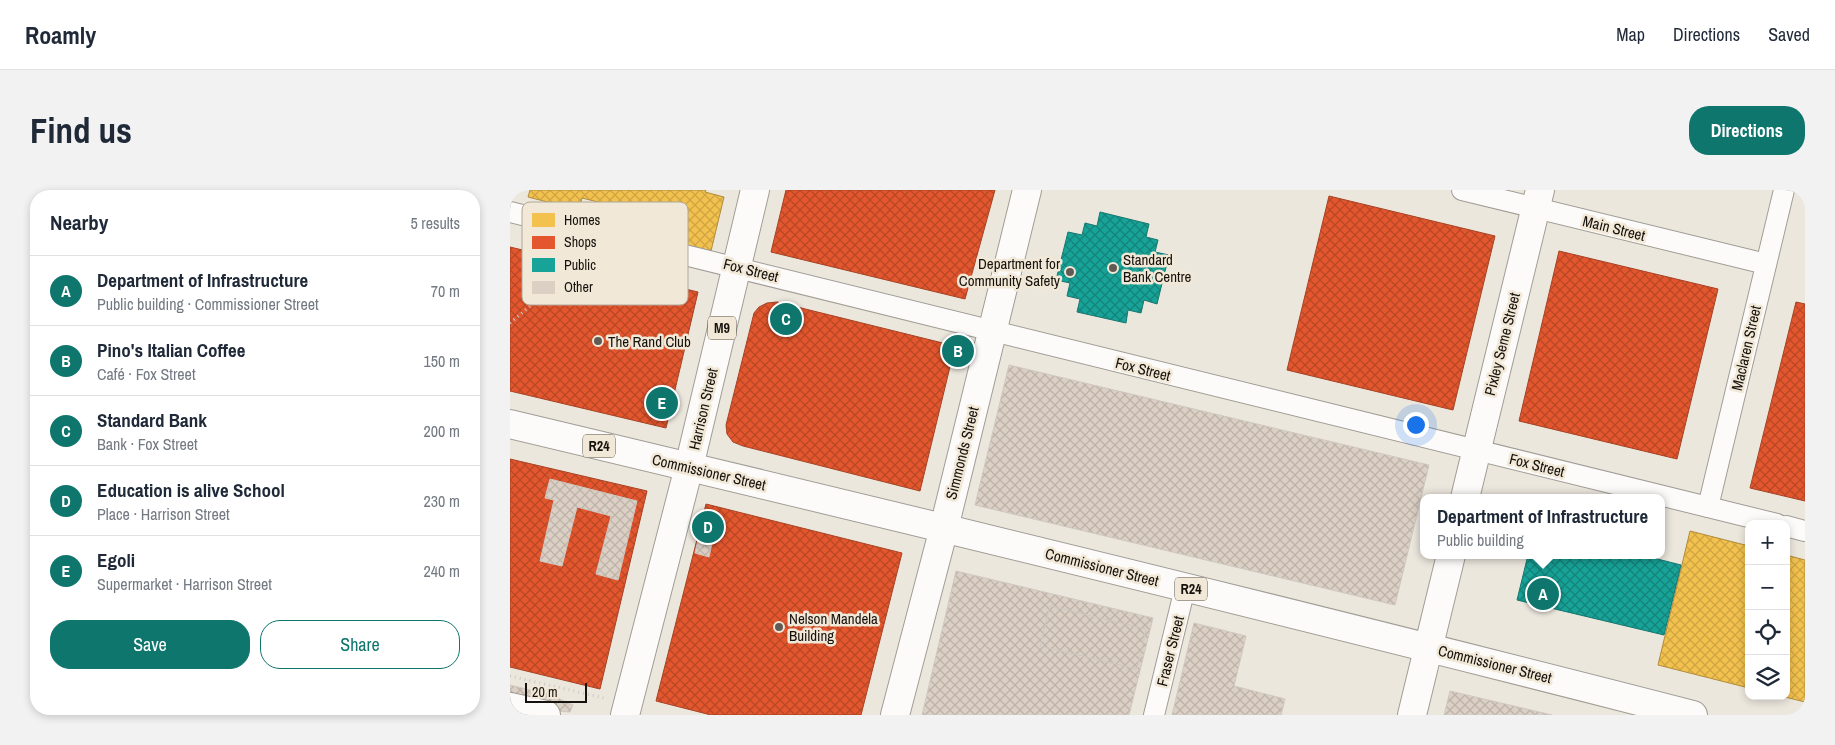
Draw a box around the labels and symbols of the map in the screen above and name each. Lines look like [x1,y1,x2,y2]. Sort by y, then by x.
legend [522,202,688,305]
street label: Main Street [1581,210,1648,246]
text: Homes [564,211,601,229]
text: Shops [564,233,597,251]
place label: Standard Bank Centre [1123,249,1192,287]
street label: Fox Street [721,253,781,287]
place label: Department for Community Safety [959,253,1061,291]
text: Public [564,256,596,274]
marker: Standard Bank Centre [1107,262,1119,274]
marker: Department for Community Safety [1064,266,1076,278]
text: Other [564,278,593,296]
street label: Pixley Seme Street [1479,290,1525,398]
pin: C [770,300,802,338]
street label: Maclaren Street [1726,303,1766,393]
road number: M9 [708,316,736,340]
place label: The Rand Club [608,331,691,352]
pin: B [942,332,974,370]
marker: The Rand Club [592,335,604,347]
street label: Fox Street [1113,352,1173,386]
street label: Harrison Street [683,365,723,452]
pin: E [646,384,678,422]
street label: Simmonds Street [940,404,984,502]
your location [1403,412,1429,438]
road number: R24 [583,435,615,458]
street label: Fox Street [1507,448,1567,482]
street label: Commissioner Street [650,449,769,495]
pin: D [692,508,724,546]
street label: Commissioner Street [1043,543,1161,591]
pin: A [1527,575,1559,613]
road number: R24 [1175,578,1207,600]
place label: Nelson Mandela Building [789,608,878,646]
street label: Fraser Street [1151,613,1189,688]
marker: Nelson Mandela Building [773,621,785,633]
street label: Commissioner Street [1436,640,1554,688]
scale bar [525,680,588,703]

